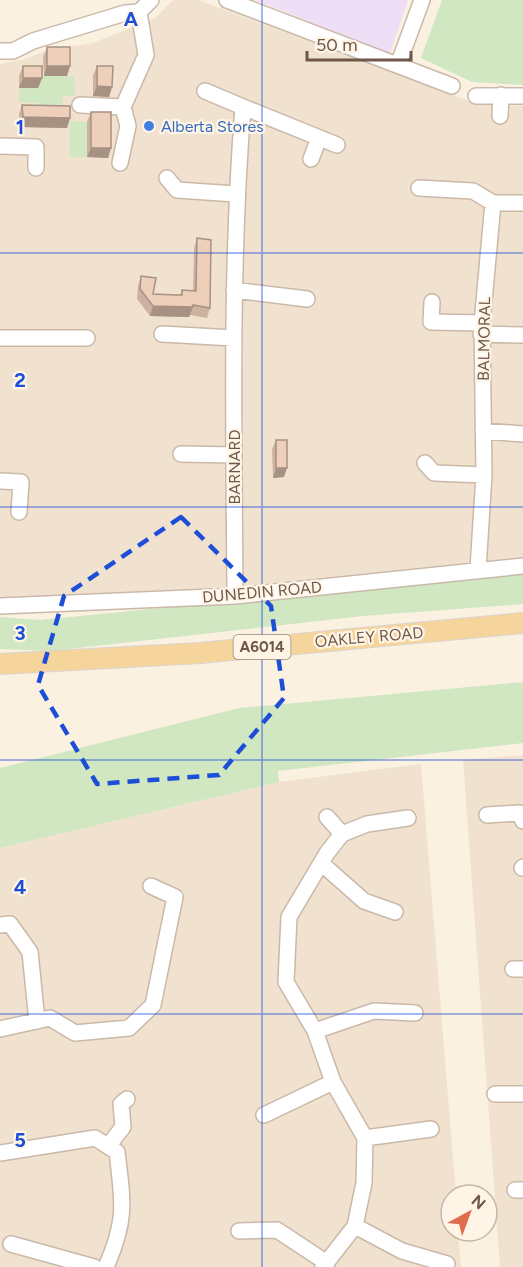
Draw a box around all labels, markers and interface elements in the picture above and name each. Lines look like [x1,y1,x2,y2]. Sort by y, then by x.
text: A [124,7,139,31]
scale bar [307,24,410,62]
text: 50 m [316,34,358,56]
text: 1 [16,115,24,139]
place label: Alberta Stores [161,117,264,136]
marker: Alberta Stores [142,119,156,133]
street label: BALMORAL [474,296,494,381]
text: 2 [14,368,26,392]
street label: BARNARD [225,430,244,504]
street label: DUNEDIN ROAD [201,577,323,607]
text: 3 [14,621,26,645]
street label: OAKLEY ROAD [314,623,424,651]
road number: A6014 [234,635,290,659]
text: 4 [14,875,27,899]
text: 5 [14,1128,26,1152]
north arrow [439,1183,499,1243]
text: N [468,1191,489,1213]

